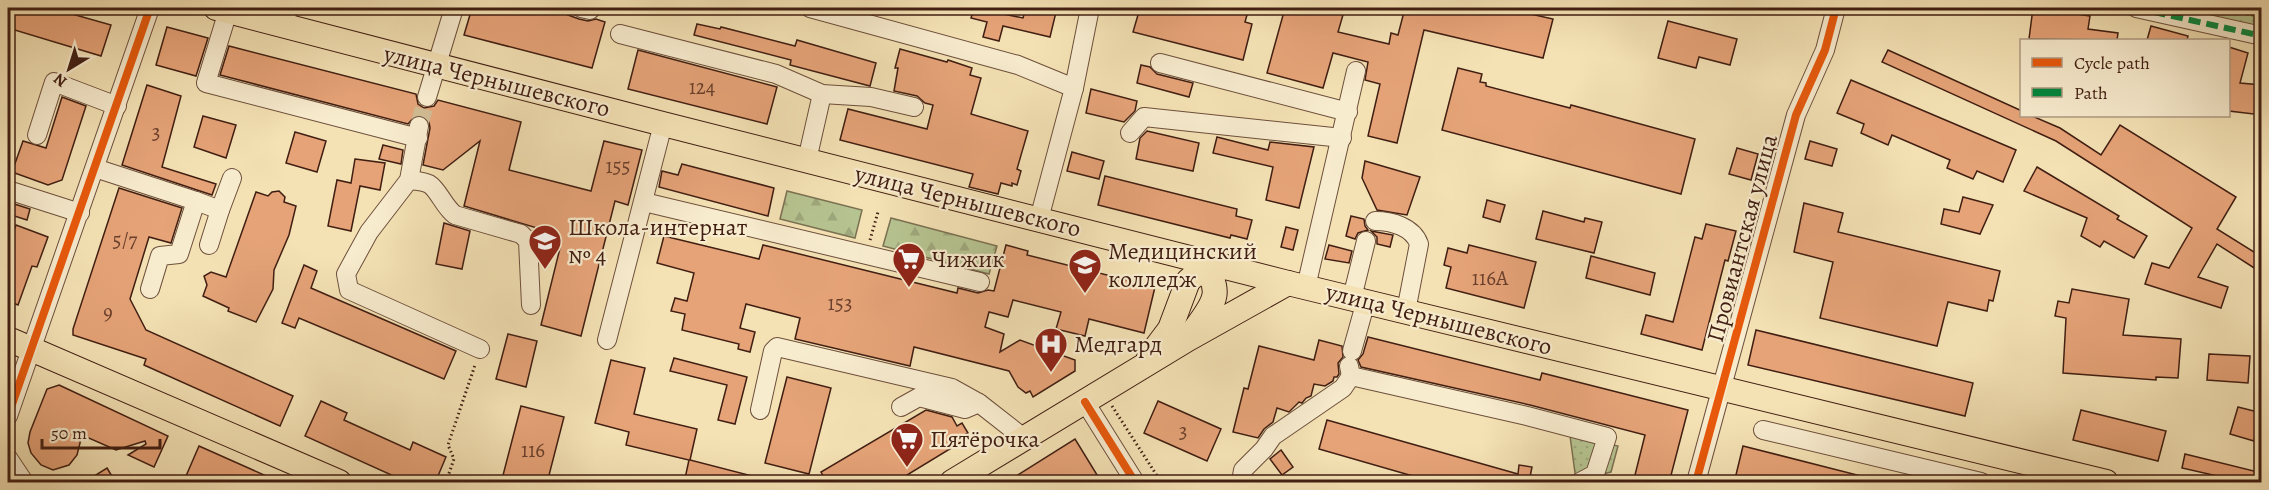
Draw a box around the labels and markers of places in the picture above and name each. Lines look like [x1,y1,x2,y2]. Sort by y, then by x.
place label: Школа-интернат № 4 [568,211,748,271]
school or university icon: Школа-интернат № 4 [527,223,563,270]
place label: Медицинский колледж [1108,235,1257,295]
supermarket icon: Чижик [891,241,927,288]
place label: Чижик [932,243,1005,275]
school or university icon: Медицинский колледж [1067,247,1103,294]
hospital icon: Медгард [1033,326,1069,373]
place label: Медгард [1074,328,1162,360]
supermarket icon: Пятёрочка [889,421,925,468]
place label: Пятёрочка [930,423,1040,455]

